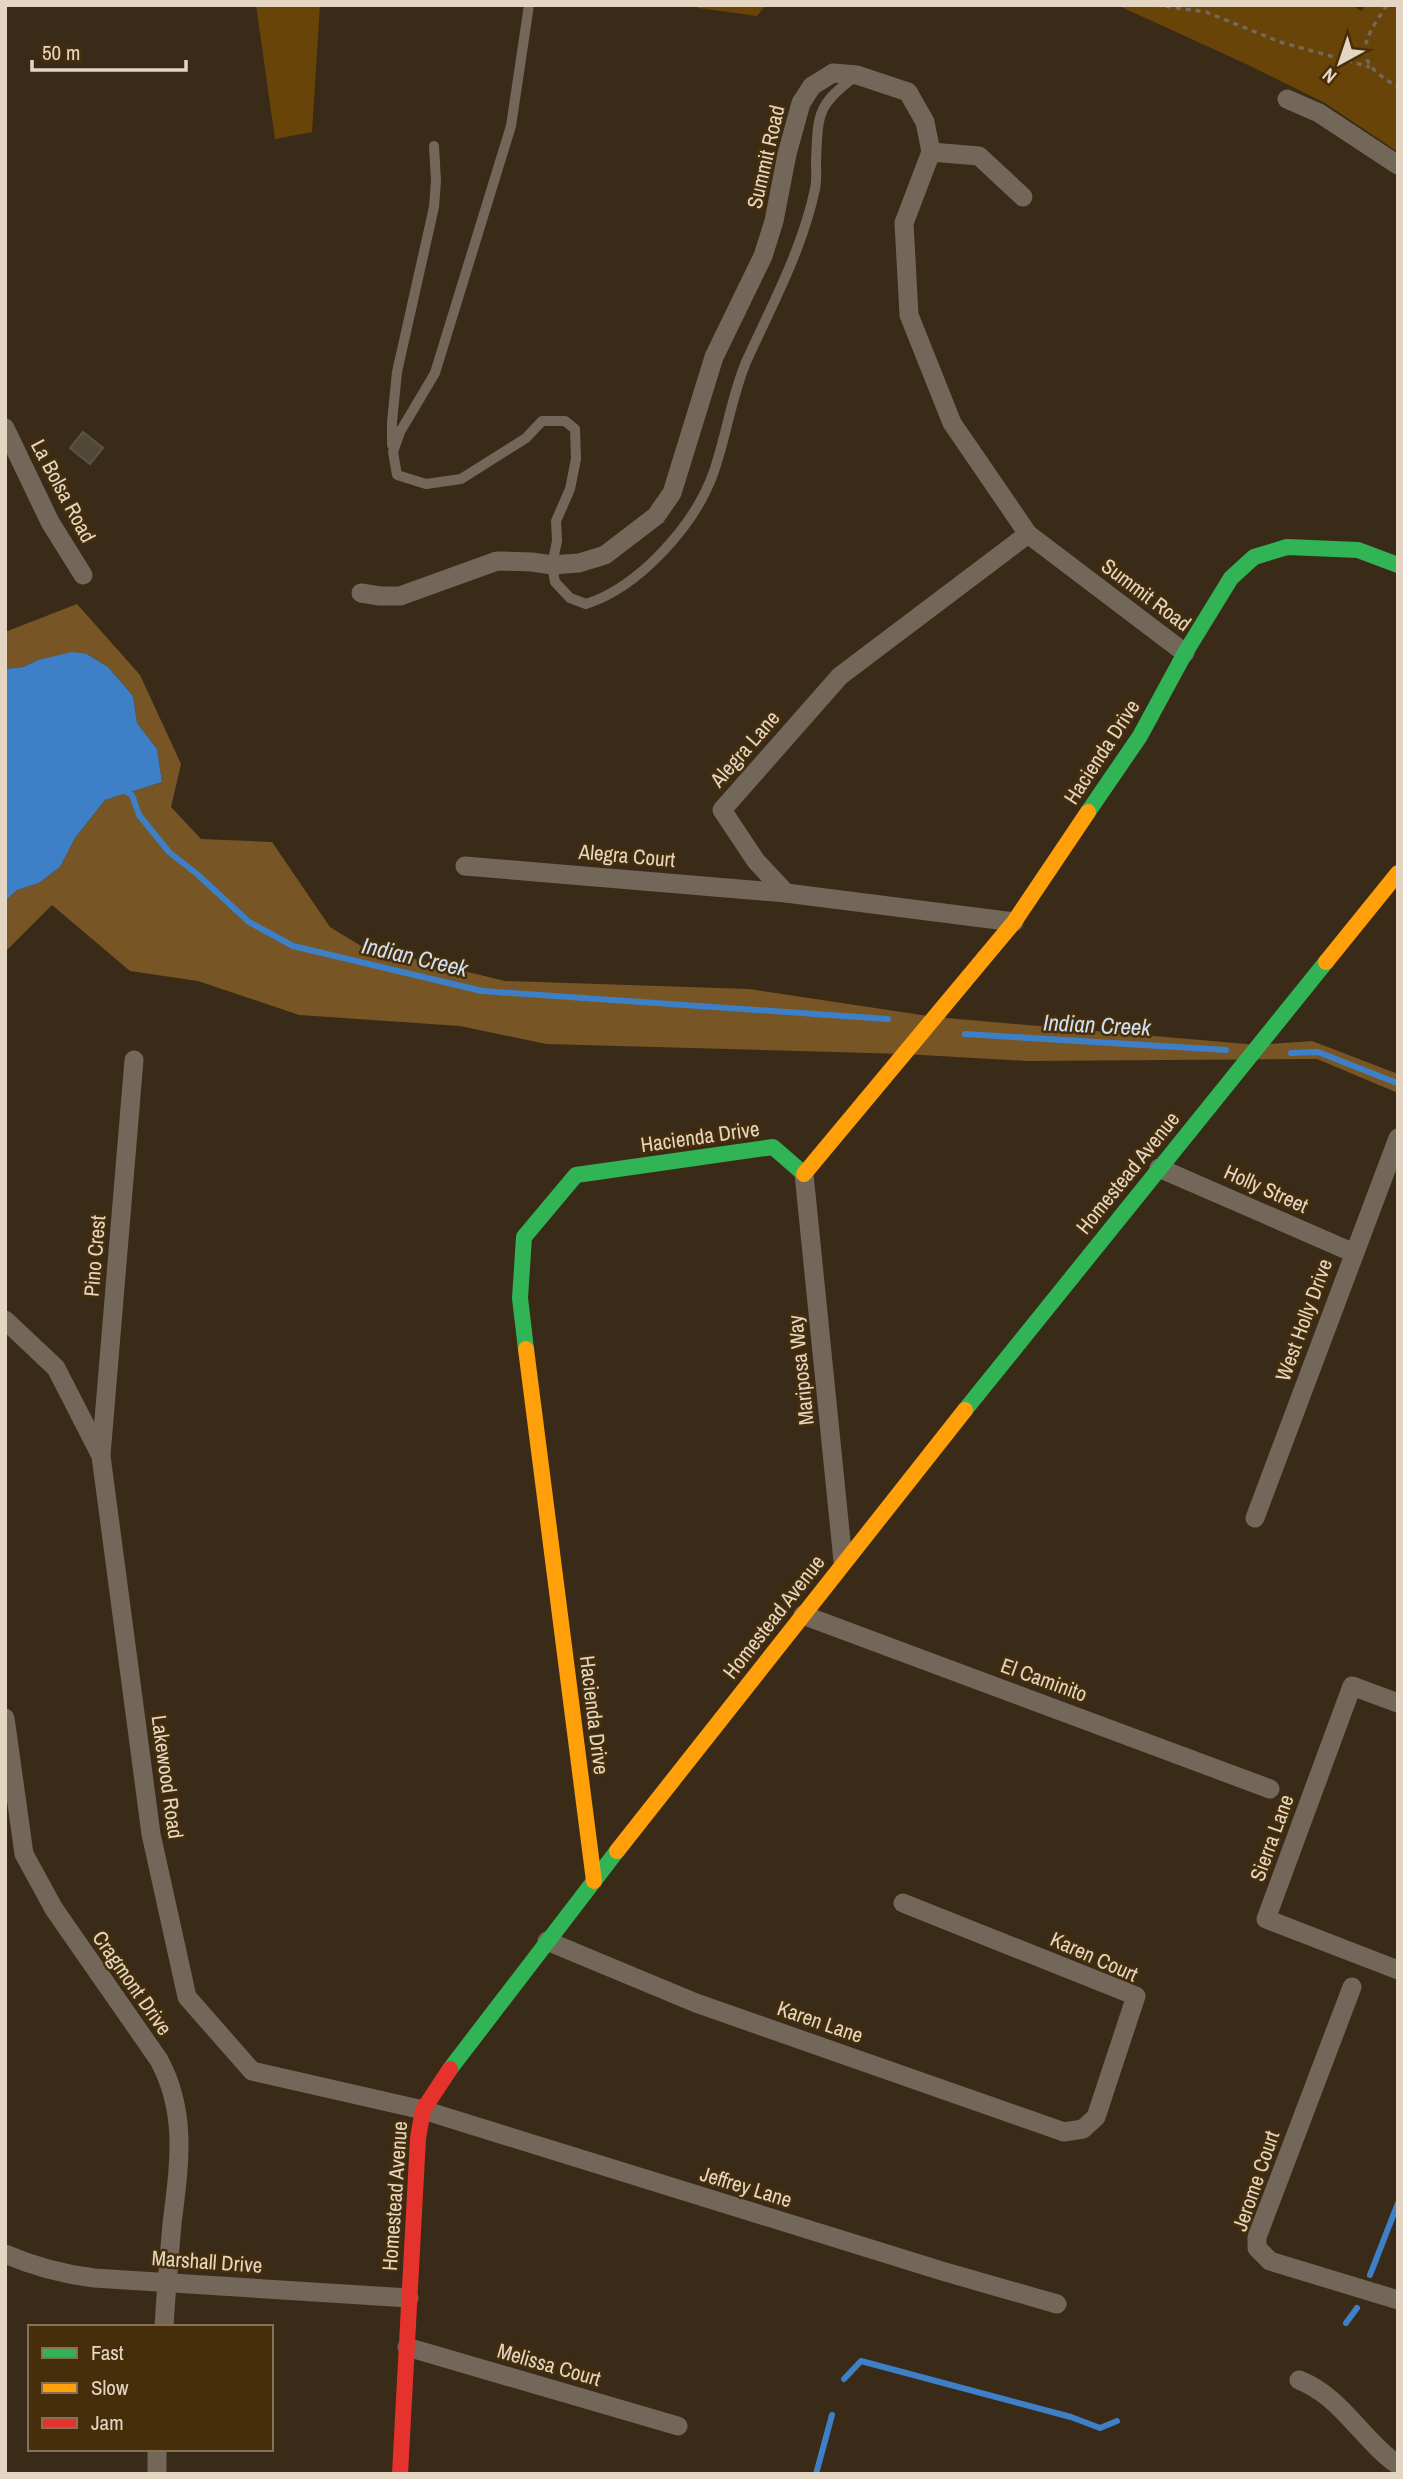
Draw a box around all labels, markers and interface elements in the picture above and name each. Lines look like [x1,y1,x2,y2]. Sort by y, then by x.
scale bar [32,28,186,72]
north arrow [1305,28,1375,98]
text: 50 m [42,38,80,67]
text: N [1316,62,1342,90]
street label: Summit Road [740,102,791,211]
street label: La Bolsa Road [24,434,103,547]
street label: Summit Road [1096,551,1197,638]
street label: Hacienda Drive [1057,694,1146,810]
street label: Alegra Lane [703,704,786,794]
street label: Alegra Court [577,837,677,874]
water label: Indian Creek [359,929,473,984]
water label: Indian Creek [1042,1006,1153,1043]
street label: Homestead Avenue [1069,1105,1186,1240]
street label: Hacienda Drive [639,1114,761,1159]
street label: Holly Street [1220,1157,1313,1220]
street label: Pino Crest [77,1214,113,1298]
street label: West Holly Drive [1268,1255,1339,1385]
street label: Mariposa Way [780,1313,821,1426]
street label: Homestead Avenue [716,1549,831,1685]
street label: El Caminito [997,1651,1091,1709]
street label: Hacienda Drive [573,1654,616,1776]
street label: Lakewood Road [144,1713,191,1841]
street label: Sierra Lane [1243,1791,1301,1885]
street label: Karen Court [1046,1924,1143,1989]
street label: Cragmont Drive [86,1925,179,2041]
street label: Karen Lane [773,1993,867,2050]
street label: Homestead Avenue [375,2120,414,2272]
street label: Jerome Court [1225,2127,1286,2235]
street label: Jeffrey Lane [697,2159,796,2214]
street label: Marshall Drive [151,2243,263,2280]
legend [28,2325,273,2451]
street label: Melissa Court [494,2336,604,2393]
text: Fast [91,2338,124,2367]
text: Slow [91,2373,129,2402]
text: Jam [91,2408,124,2437]

